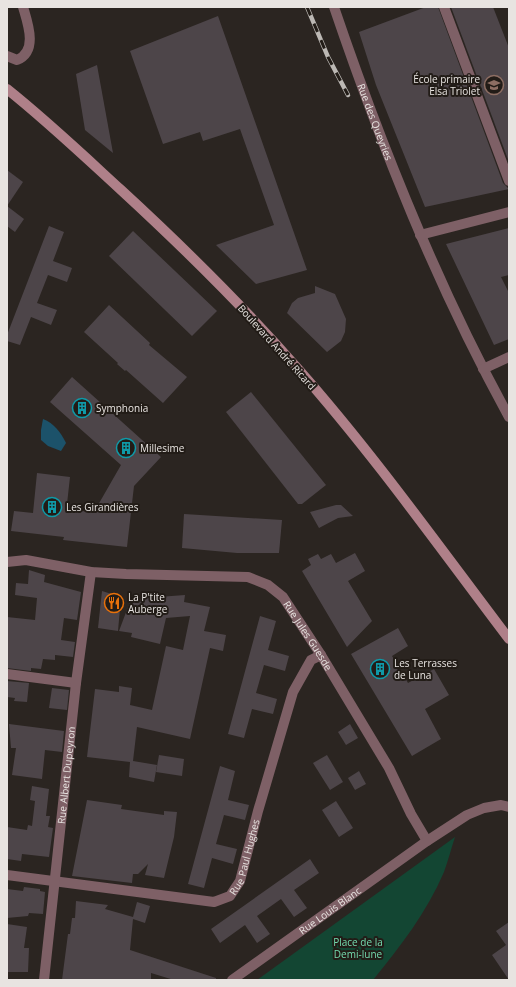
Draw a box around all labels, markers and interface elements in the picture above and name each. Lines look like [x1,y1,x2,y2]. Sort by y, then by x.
place label: École primaire Elsa Triolet [413,72,480,98]
school or university icon: École primaire Elsa Triolet [483,74,505,96]
street label: Rue des Queyries [354,81,396,163]
street label: Boulevard André Ricard [235,301,319,393]
building icon: Symphonia [71,397,93,419]
place label: Symphonia [96,401,148,415]
building icon: Millesime [115,437,137,459]
place label: Millesime [140,441,185,455]
building icon: Les Girandières [41,496,63,518]
place label: Les Girandières [66,500,139,514]
place label: La P'tite Auberge [128,590,168,616]
restaurant icon: La P'tite Auberge [103,592,125,614]
street label: Rue Jules Guesde [280,598,336,673]
place label: Les Terrasses de Luna [394,656,457,682]
building icon: Les Terrasses de Luna [369,658,391,680]
street label: Rue Albert Dupeyron [54,726,78,825]
street label: Rue Paul Hughes [226,817,263,898]
street label: Rue Louis Blanc [296,883,364,937]
park label: Place de la Demi-lune [333,935,383,961]

